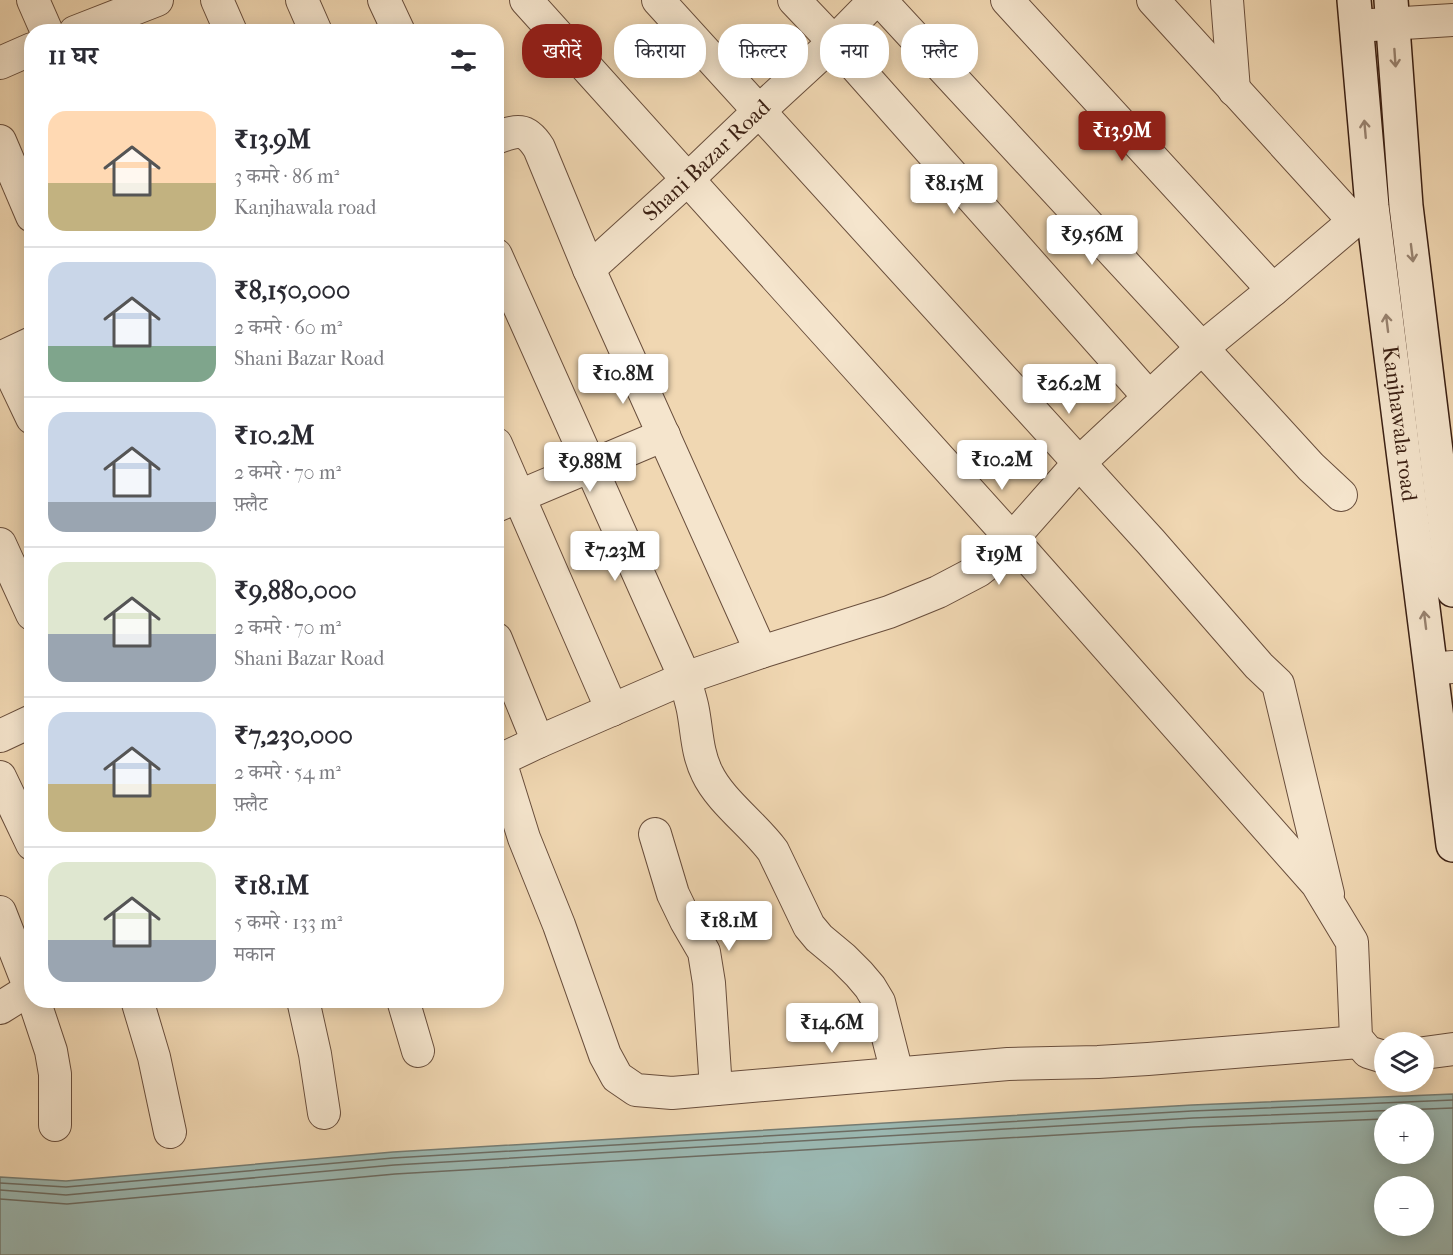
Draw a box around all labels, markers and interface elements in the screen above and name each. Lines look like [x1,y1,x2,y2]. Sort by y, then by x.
chip: खरीदें [522,24,602,78]
chip: किराया [614,24,706,78]
chip: फ़िल्टर [718,24,808,78]
chip: नया [820,24,889,78]
chip: फ़्लैट [901,24,978,78]
text: 11 घर [48,40,98,71]
icon: filters [447,44,480,77]
one-way arrow [1390,48,1401,68]
street label: Shani Bazar Road [637,94,776,227]
pin: ₹13.9M [1073,111,1171,162]
text: ₹13.9M [1092,119,1152,142]
one-way arrow [1359,120,1370,140]
text: ₹13.9M [234,124,311,155]
icon: home [96,135,168,207]
pin: ₹8.15M [905,164,1003,215]
text: 3 कमरे · 86 m² [234,165,339,188]
text: ₹8.15M [924,172,984,195]
text: Kanjhawala road [234,196,376,219]
pin: ₹9.56M [1043,215,1141,266]
text: ₹9.56M [1061,223,1123,246]
one-way arrow [1406,242,1417,262]
text: ₹8,150,000 [234,275,350,306]
icon: home [96,286,168,358]
one-way arrow [1381,313,1392,333]
text: 2 कमरे · 60 m² [234,316,342,339]
street label: Kanjhawala road [1377,344,1422,504]
text: Shani Bazar Road [234,347,384,370]
pin: ₹10.8M [574,354,672,405]
text: ₹10.8M [592,362,654,385]
pin: ₹26.2M [1020,364,1118,415]
text: ₹26.2M [1037,372,1101,395]
text: ₹10.2M [234,420,314,451]
icon: home [96,436,168,508]
pin: ₹10.2M [953,440,1051,491]
pin: ₹9.88M [541,442,639,493]
text: ₹10.2M [971,448,1033,471]
text: ₹9.88M [558,450,622,473]
text: 2 कमरे · 70 m² [234,461,341,484]
text: फ़्लैट [234,493,267,516]
pin: ₹7.23M [566,531,664,582]
pin: ₹19M [963,535,1035,586]
text: ₹7.23M [584,539,646,562]
text: ₹19M [975,543,1023,566]
text: ₹9,880,000 [234,575,357,606]
icon: home [96,586,168,658]
one-way arrow [1419,611,1430,631]
text: 2 कमरे · 70 m² [234,616,341,639]
text: Shani Bazar Road [234,647,384,670]
text: ₹7,230,000 [234,720,353,751]
icon: home [96,736,168,808]
text: 2 कमरे · 54 m² [234,761,341,784]
text: फ़्लैट [234,793,267,816]
text: ₹18.1M [234,870,309,901]
icon: home [96,886,168,958]
pin: ₹18.1M [680,901,778,952]
text: ₹18.1M [700,909,758,932]
text: 5 कमरे · 133 m² [234,911,342,934]
text: मकान [234,943,275,966]
pin: ₹14.6M [783,1003,881,1054]
text: ₹14.6M [800,1011,864,1034]
map controls [1374,1032,1434,1236]
button: layers [1374,1032,1434,1092]
button: + [1374,1104,1434,1164]
button: − [1374,1176,1434,1236]

